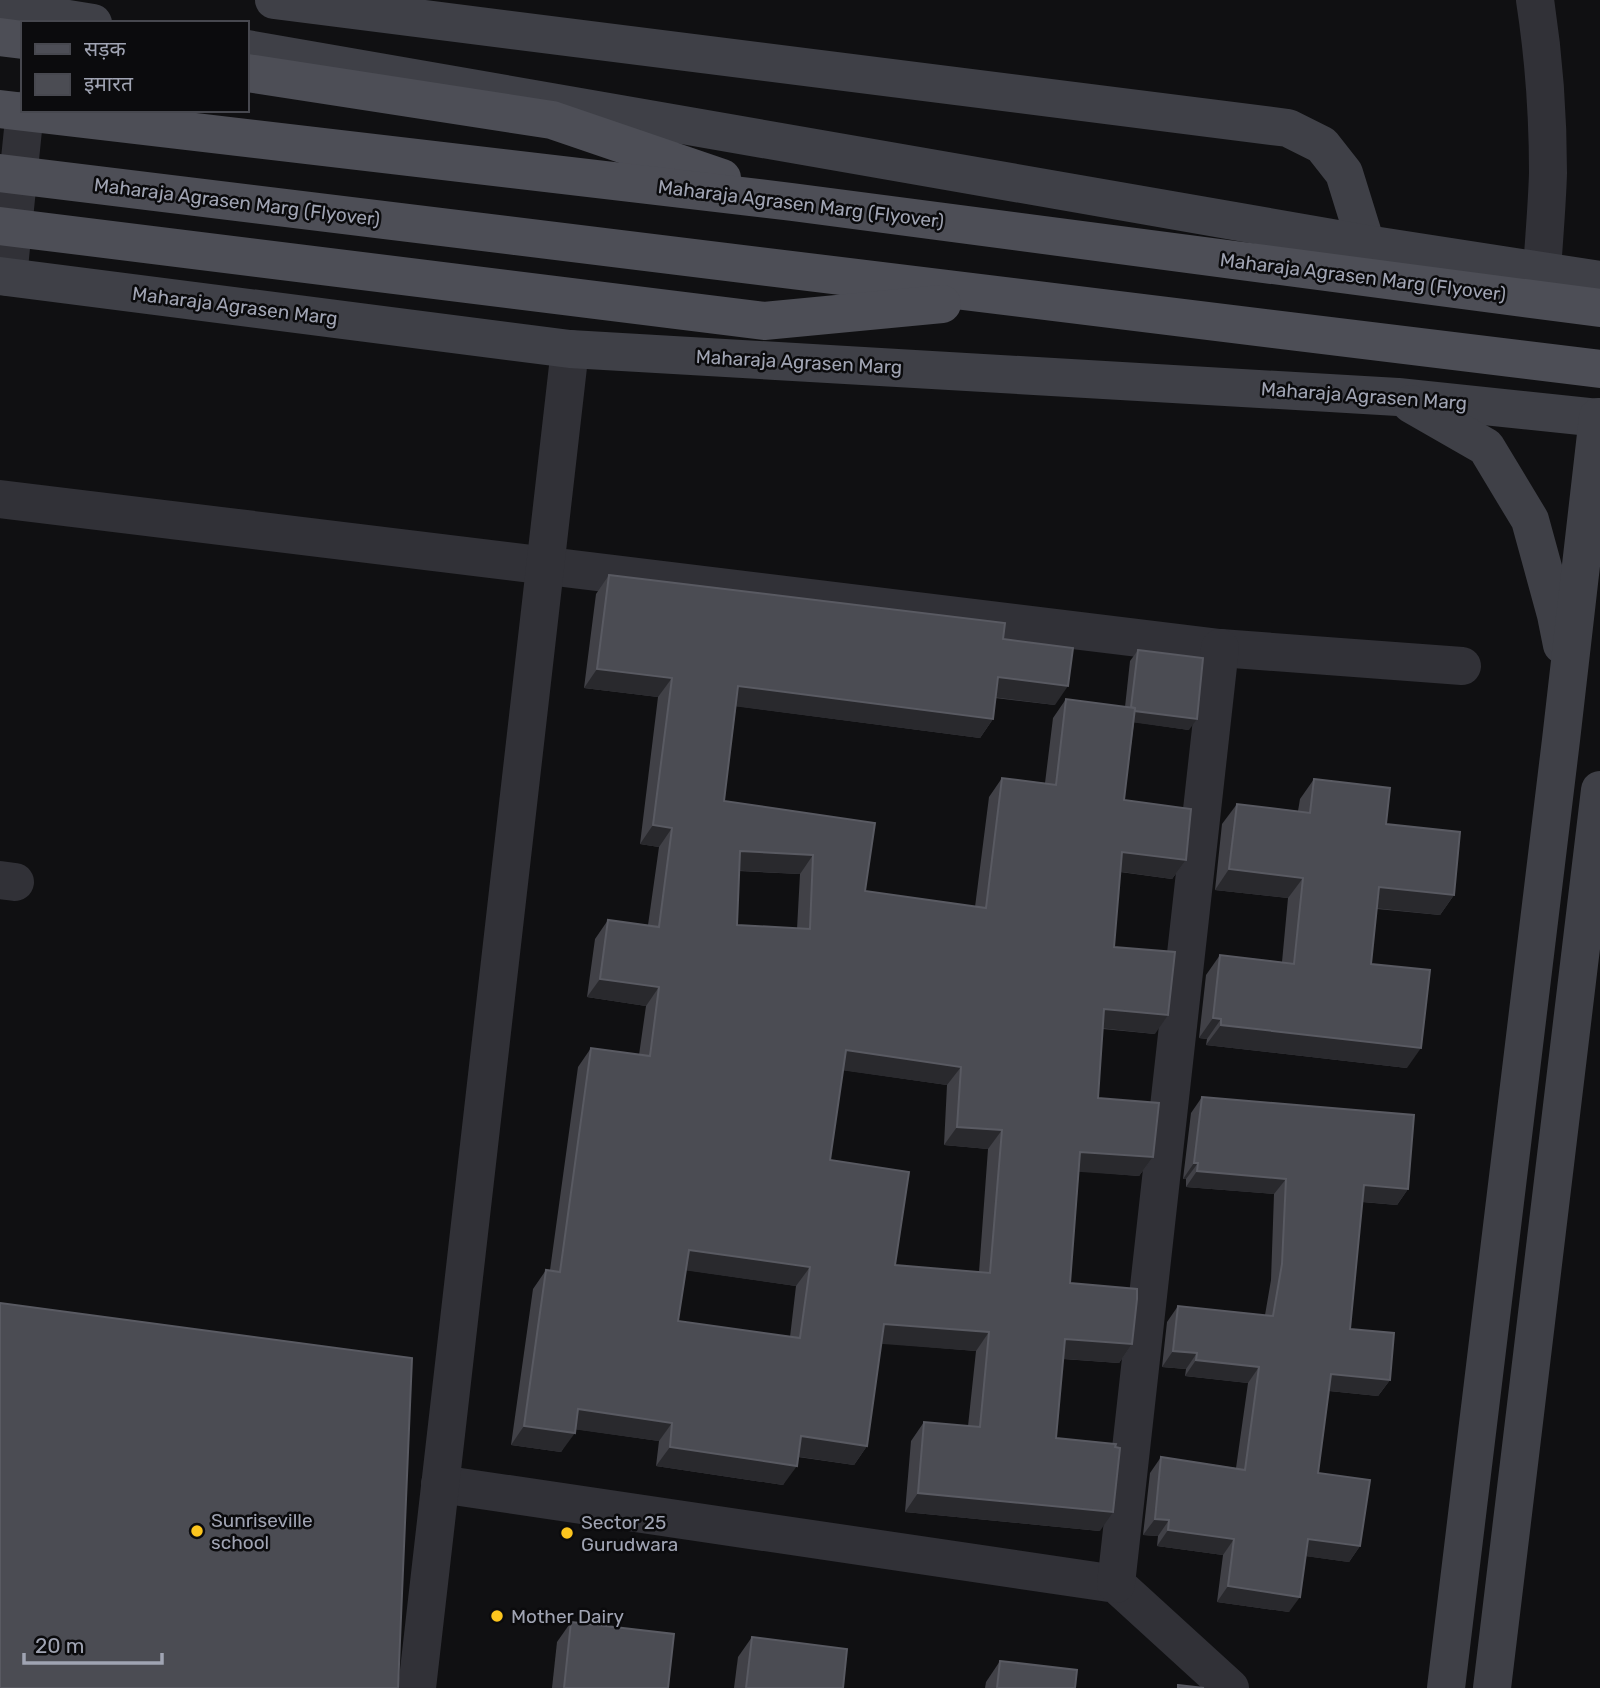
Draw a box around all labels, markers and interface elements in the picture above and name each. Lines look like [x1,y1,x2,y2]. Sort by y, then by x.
legend [21,21,248,112]
text: सड़क [84,36,126,61]
text: इमारत [84,71,134,96]
street label: Maharaja Agrasen Marg (Flyover) [93,173,381,231]
street label: Maharaja Agrasen Marg (Flyover) [657,175,945,233]
street label: Maharaja Agrasen Marg (Flyover) [1219,248,1507,306]
street label: Maharaja Agrasen Marg [131,282,339,330]
street label: Maharaja Agrasen Marg [695,345,903,379]
street label: Maharaja Agrasen Marg [1260,377,1468,415]
place label: Sunriseville school [211,1509,313,1554]
place label: Sector 25 Gurudwara [581,1511,678,1556]
marker: Sunriseville school [189,1523,205,1539]
marker: Sector 25 Gurudwara [559,1525,575,1541]
place label: Mother Dairy [511,1605,624,1628]
marker: Mother Dairy [489,1608,505,1624]
scale bar [24,1622,163,1666]
text: 20 m [35,1633,84,1658]

